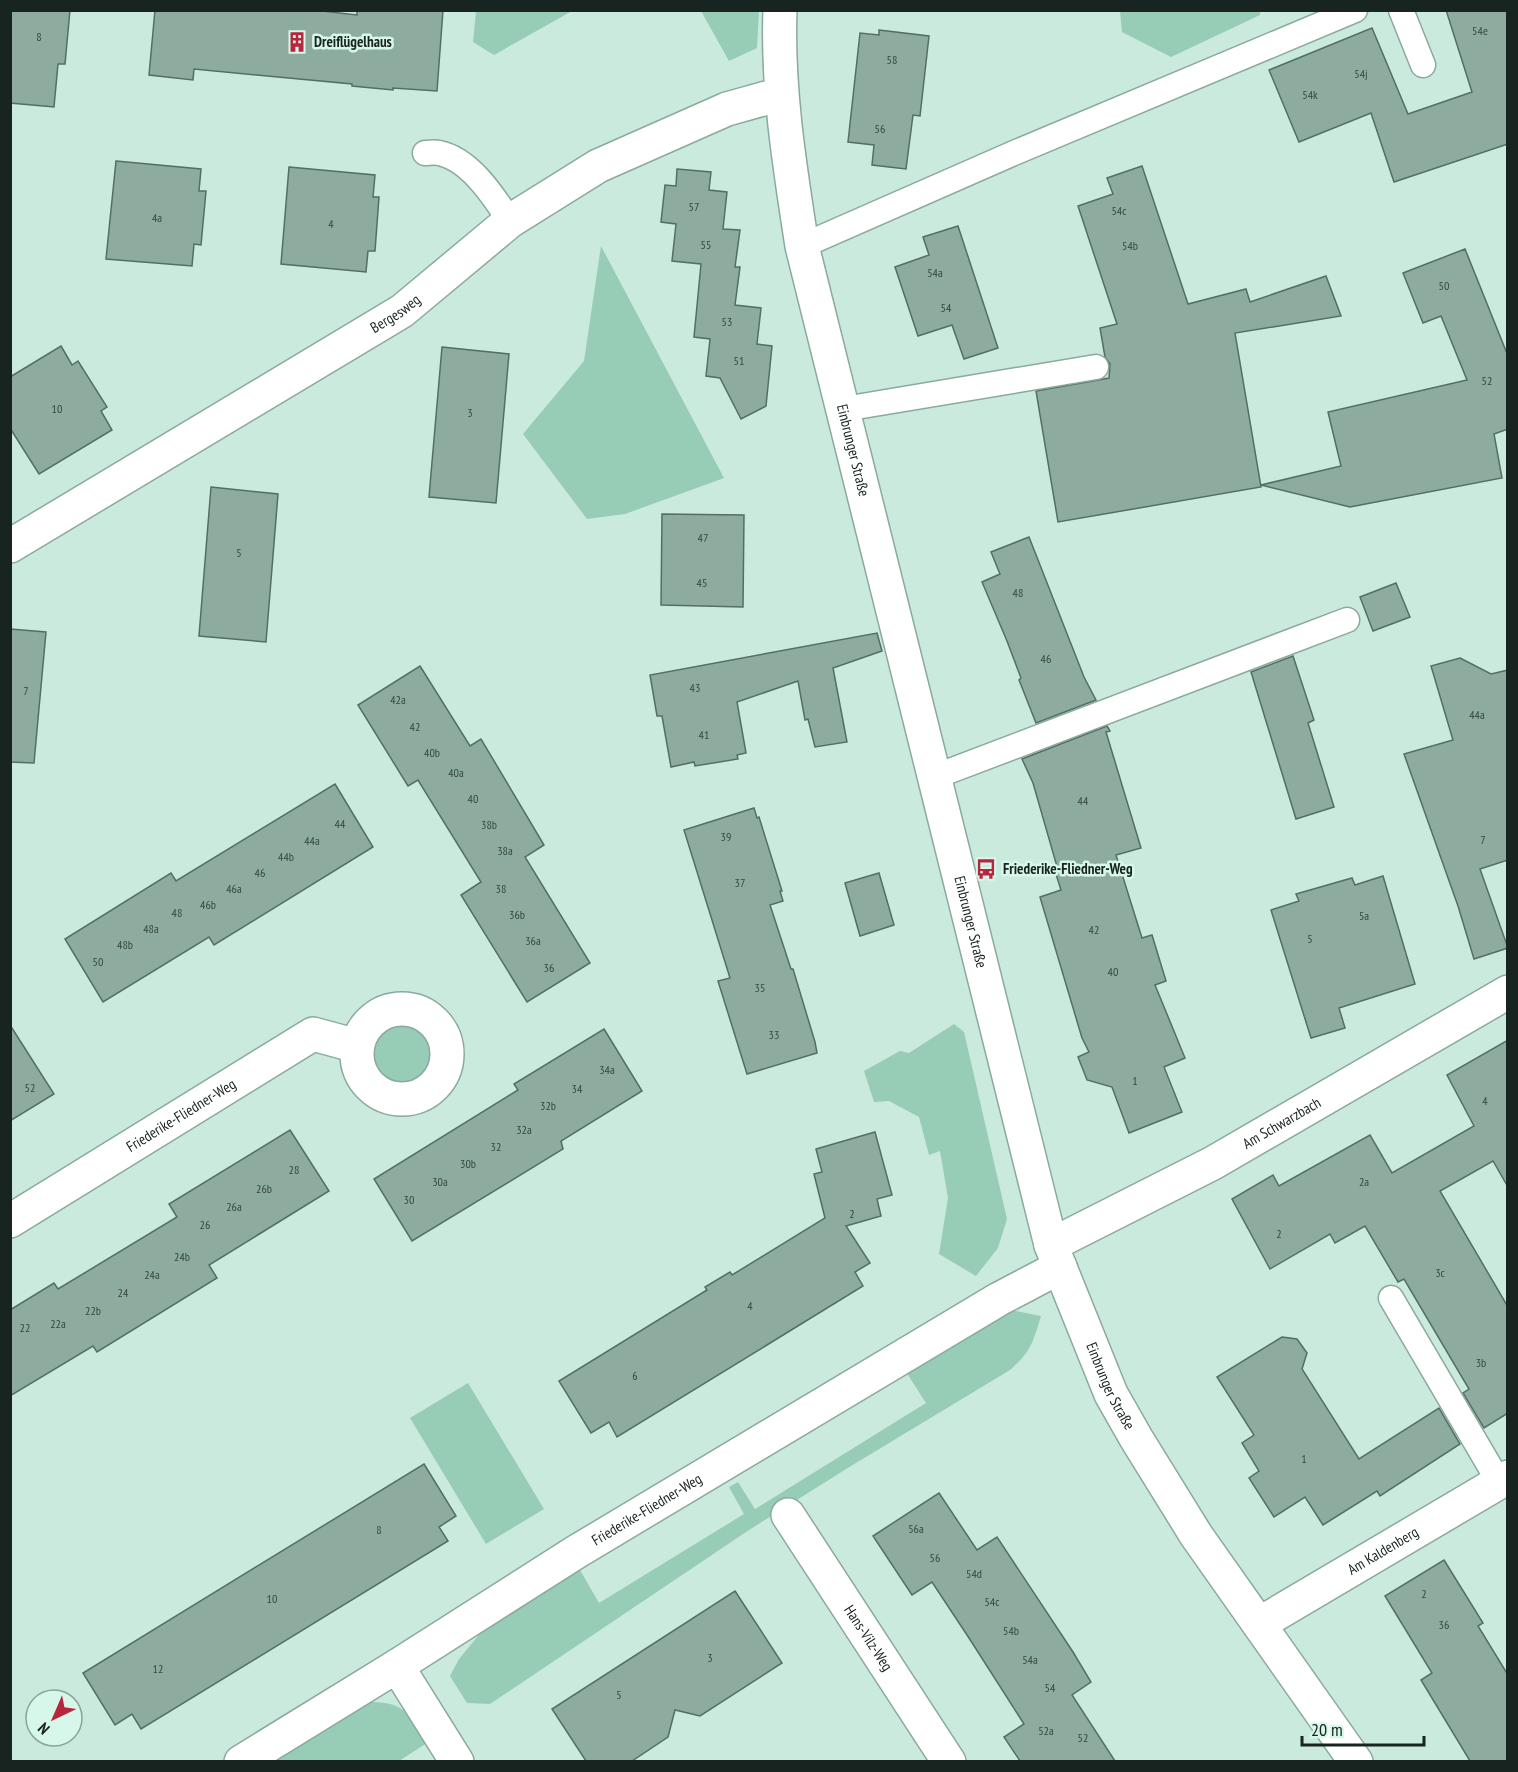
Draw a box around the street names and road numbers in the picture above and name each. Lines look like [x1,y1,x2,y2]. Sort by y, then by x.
street label: Bergesweg [367,290,424,337]
street label: Einbrunger Straße [833,402,874,498]
street label: Einbrunger Straße [950,874,992,970]
street label: Friederike-Fliedner-Weg [123,1074,239,1156]
street label: Am Schwarzbach [1239,1093,1324,1153]
street label: Einbrunger Straße [1082,1339,1139,1433]
street label: Friederike-Fliedner-Weg [588,1469,705,1549]
street label: Am Kaldenberg [1344,1522,1422,1579]
street label: Hans-Vilz-Weg [840,1601,897,1674]

